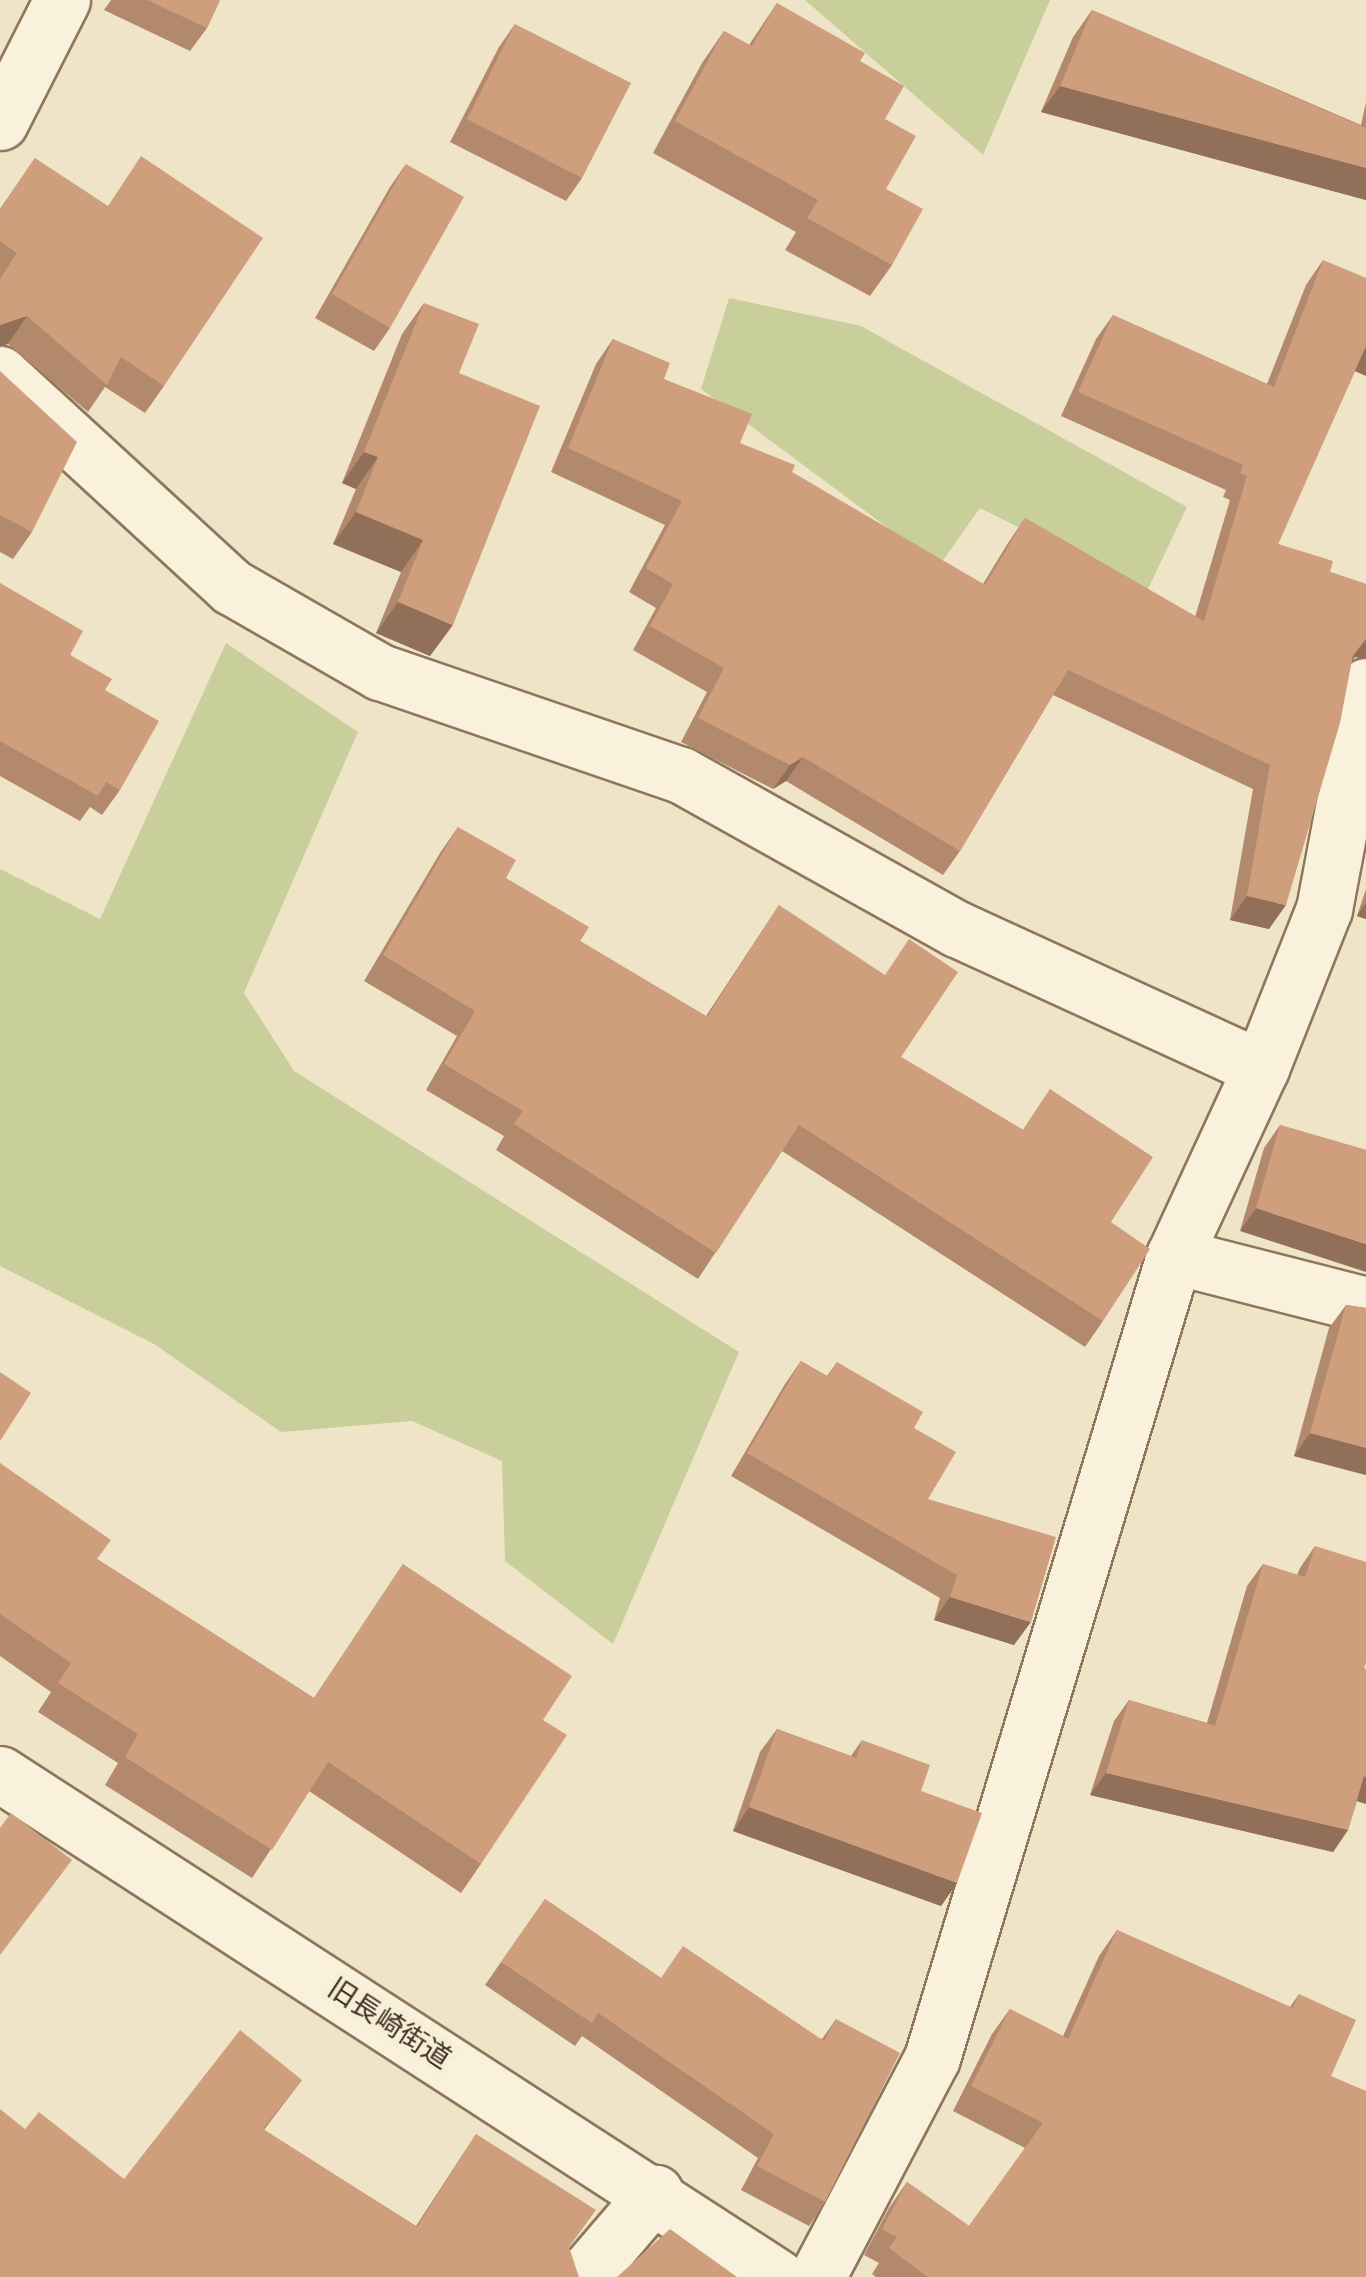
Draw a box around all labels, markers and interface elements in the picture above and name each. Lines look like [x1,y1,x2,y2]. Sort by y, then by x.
street label: 旧長崎街道 [322,1971,458,2075]

